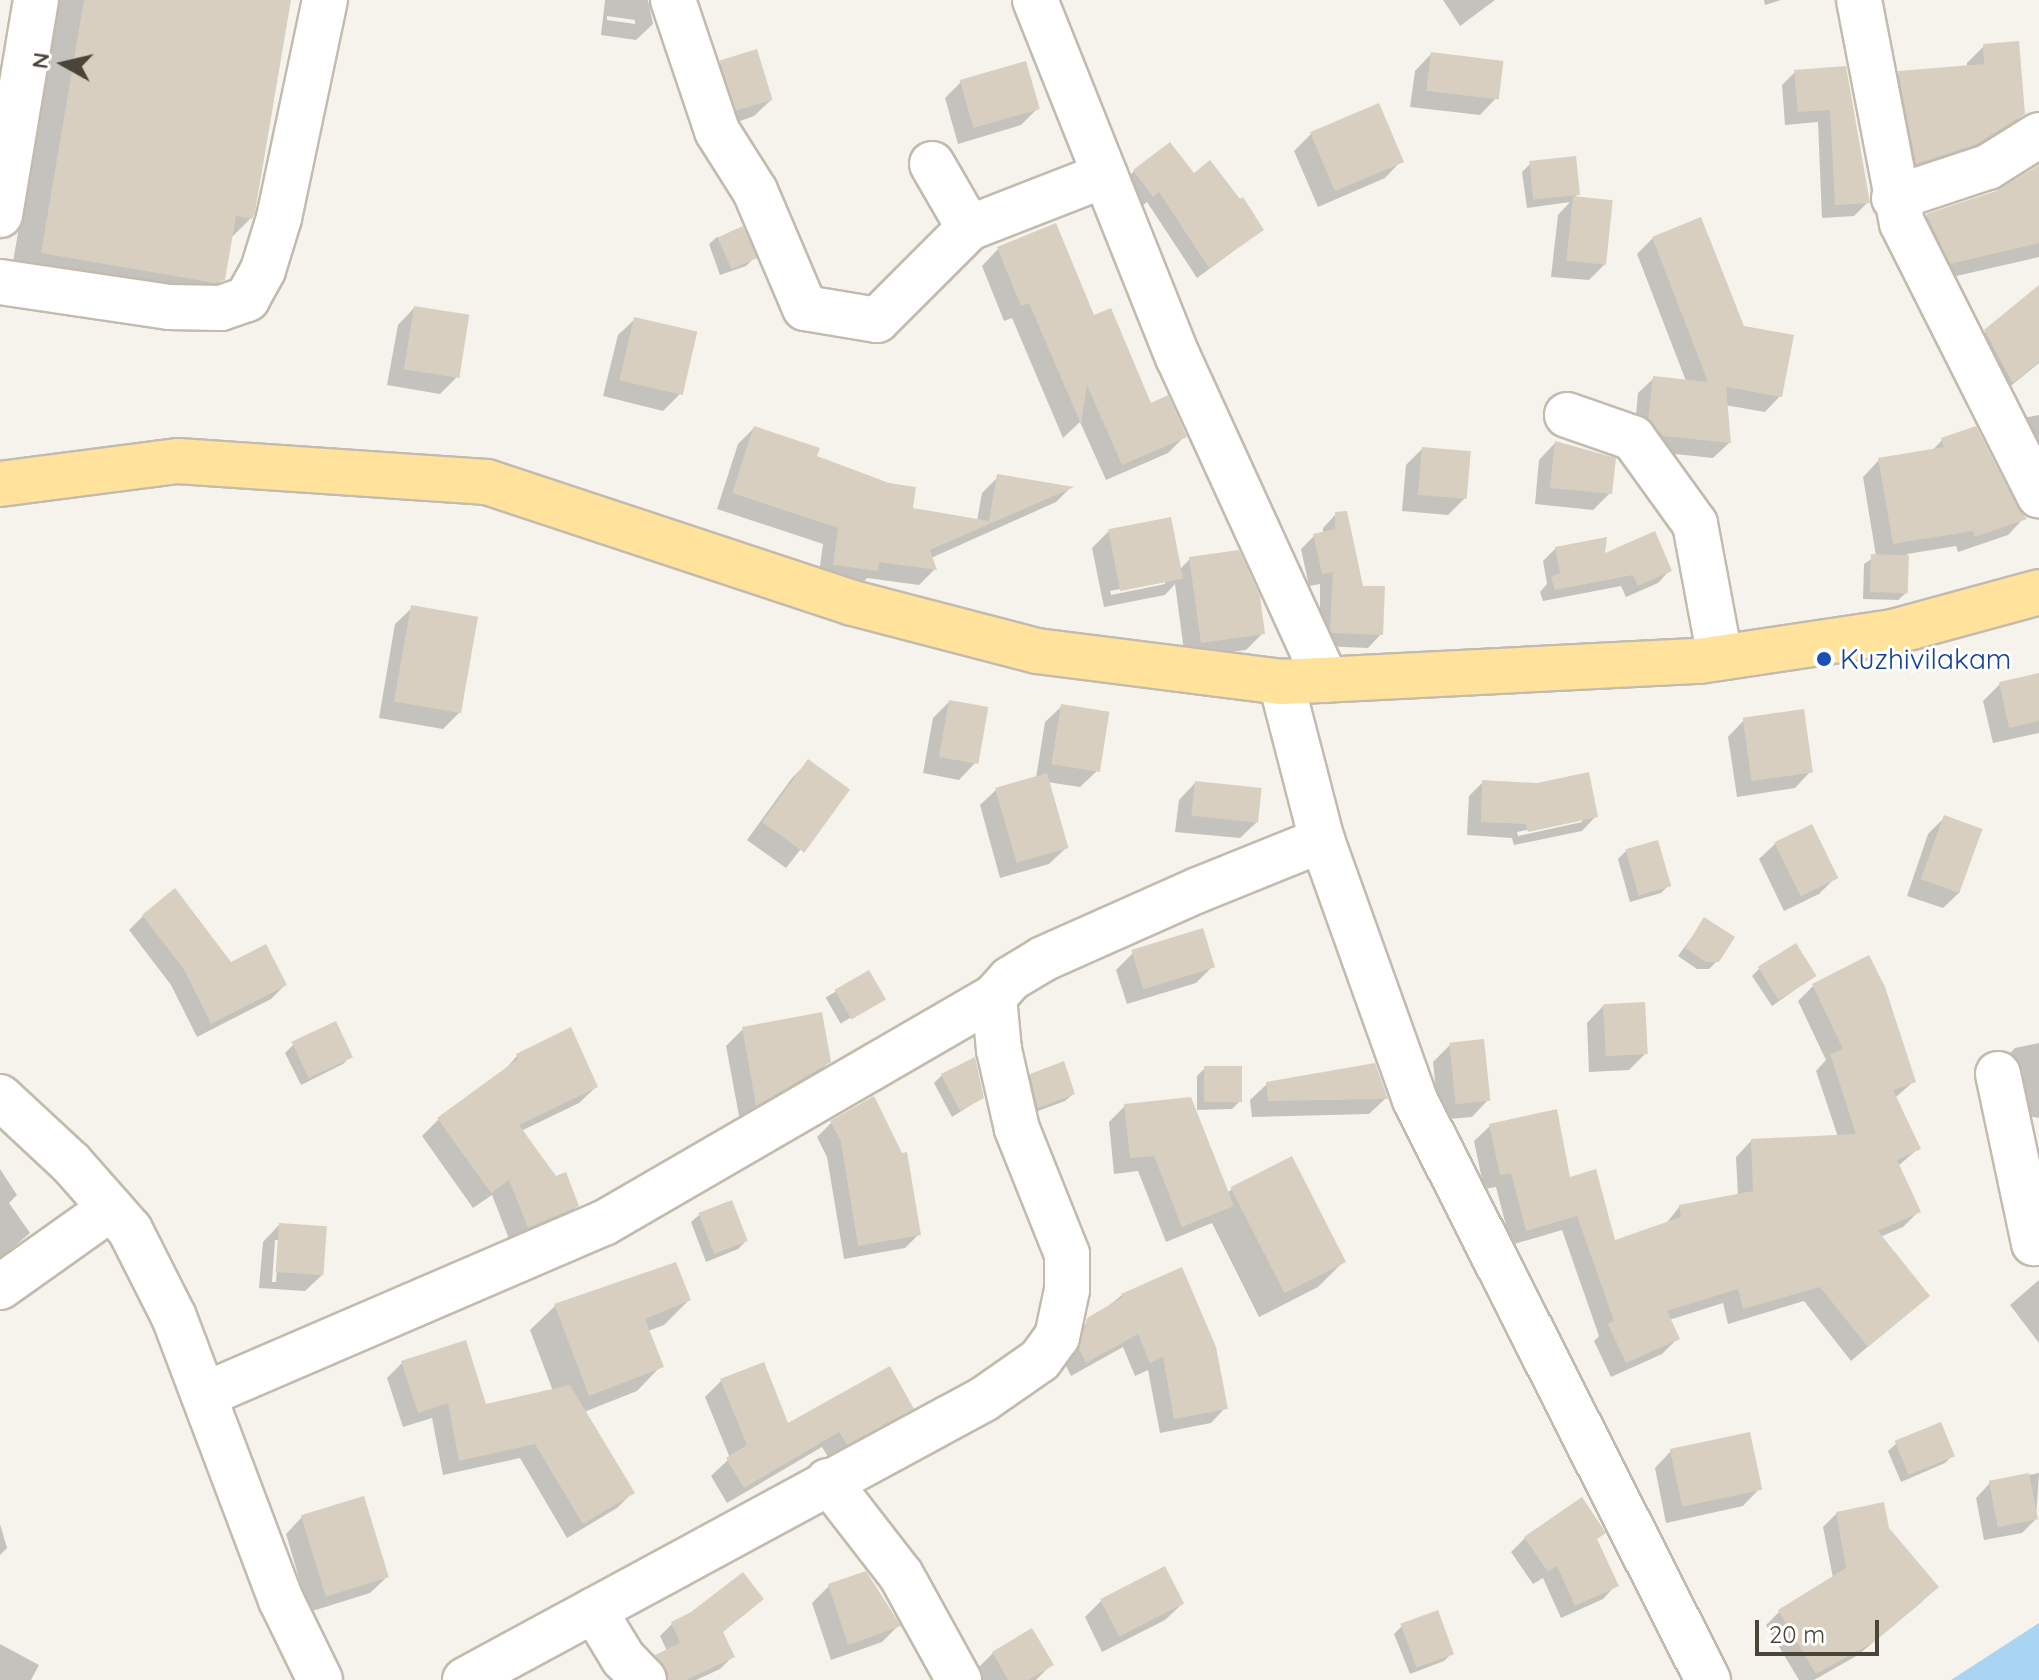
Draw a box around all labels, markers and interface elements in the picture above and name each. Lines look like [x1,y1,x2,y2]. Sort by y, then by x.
north arrow [24,24,104,104]
text: N [25,51,55,71]
place label: Kuzhivilakam [1840,642,2011,676]
marker: Kuzhivilakam [1815,650,1833,668]
scale bar [1759,1604,1883,1654]
text: 20 m [1769,1619,1825,1649]

